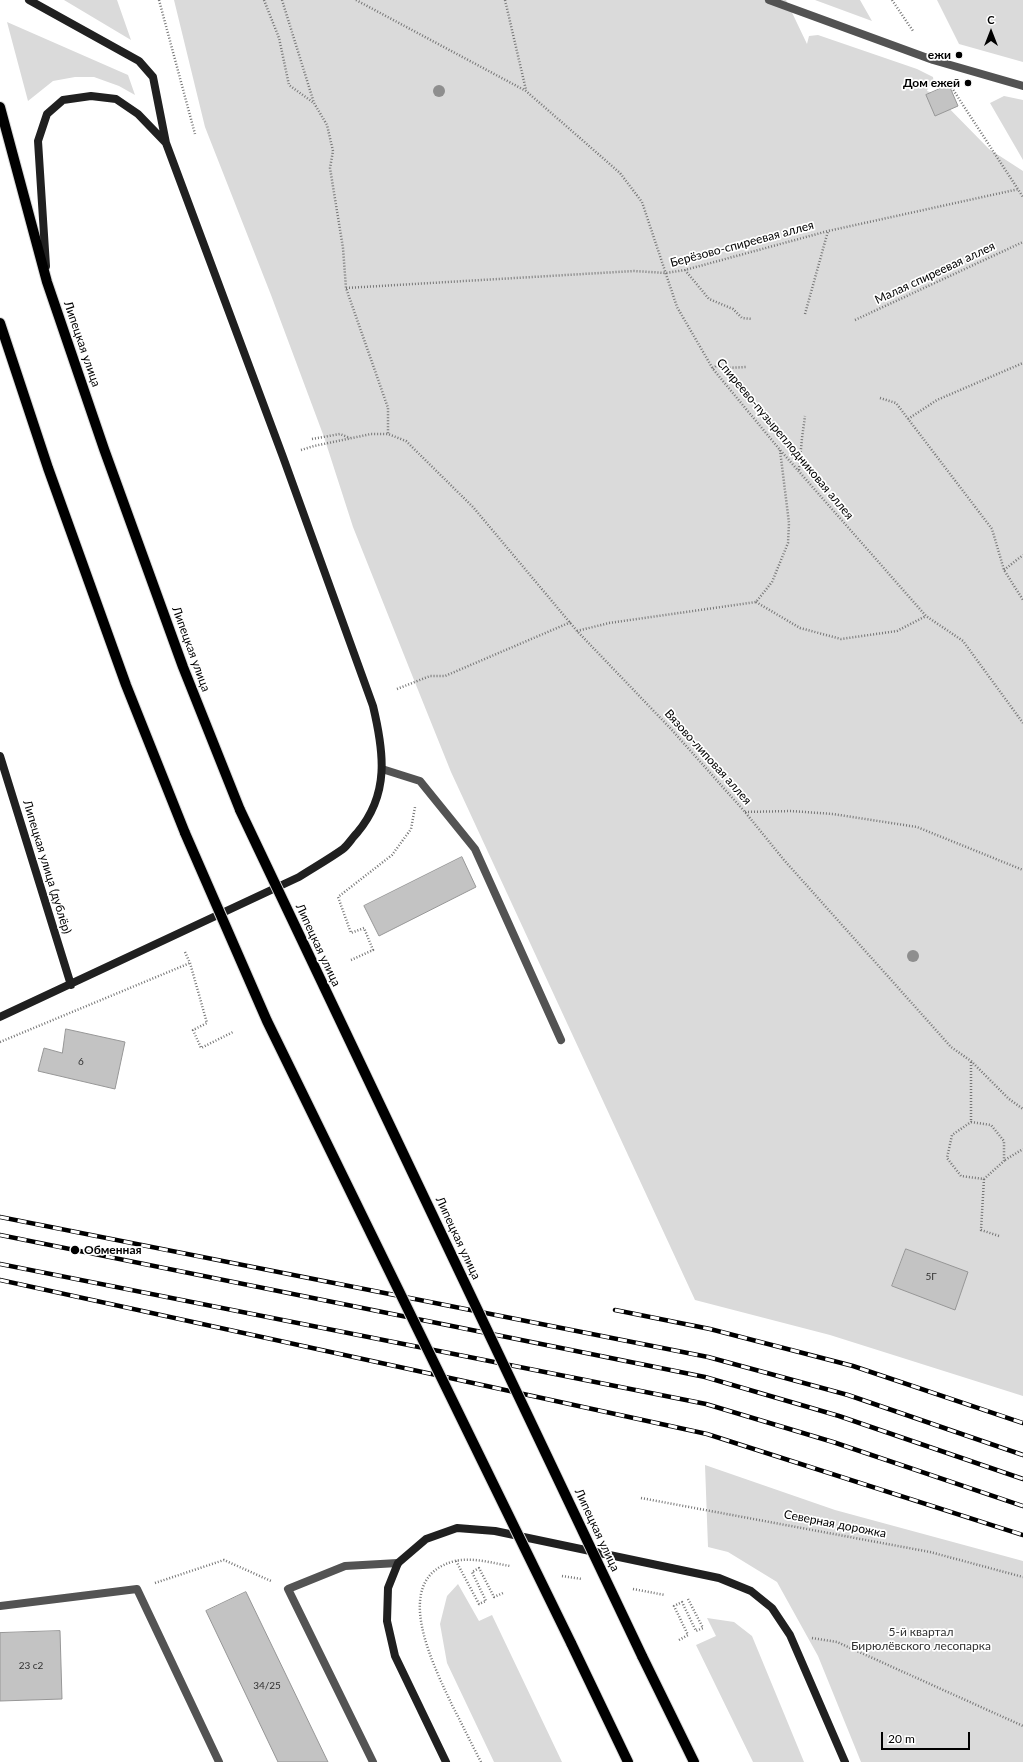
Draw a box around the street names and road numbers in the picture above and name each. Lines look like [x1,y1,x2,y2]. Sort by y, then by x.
street label: Берёзово-спиреевая аллея [669,218,815,270]
street label: Малая спиреевая аллея [873,239,997,307]
street label: Липецкая улица [61,299,103,389]
street label: Спиреево-пузыреплодниковая аллея [713,356,857,522]
street label: Липецкая улица [169,604,213,694]
street label: Вязово-липовая аллея [662,707,754,807]
street label: Липецкая улица (дублёр) [20,798,74,936]
street label: Липецкая улица [292,901,344,989]
street label: Липецкая улица [432,1194,484,1282]
street label: Липецкая улица [571,1486,623,1574]
street label: Северная дорожка [783,1507,887,1541]

